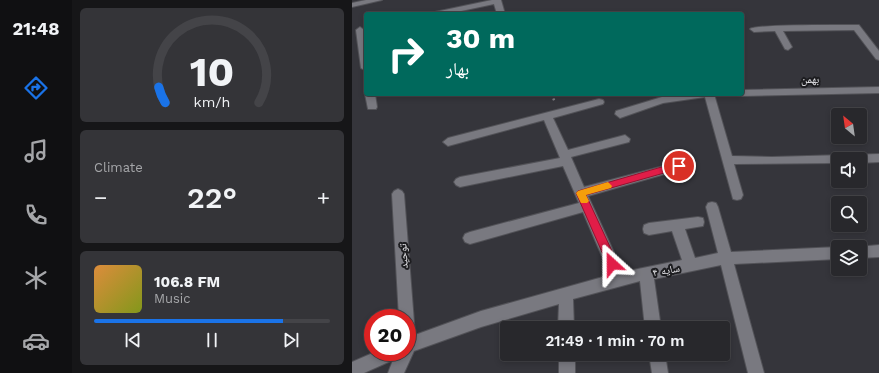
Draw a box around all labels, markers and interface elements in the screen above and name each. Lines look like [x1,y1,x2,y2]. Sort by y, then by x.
text: 21:48 [13,18,59,39]
text: 30 m [446,22,515,55]
icon: right [380,28,432,80]
text: 10 [190,47,234,96]
text: بهار [446,58,469,79]
street label: بهمن [801,73,819,86]
icon: directions [22,74,50,102]
text: km/h [194,93,230,109]
north arrow [831,108,867,144]
map controls [831,108,867,276]
icon: music [22,137,50,165]
pin [662,149,696,183]
button: sound [831,152,867,188]
icon: arrive [668,155,690,177]
text: Climate [94,160,143,175]
text: 22° [187,180,237,215]
text: − [94,185,107,210]
text: + [317,185,330,210]
button: search [831,196,867,232]
icon: phone [22,201,50,229]
button: layers [831,240,867,276]
street label: توحید [396,242,411,269]
position arrow [591,243,633,285]
street label: سایه ۴ [651,261,681,279]
icon: climate [22,264,50,292]
text: 106.8 FM [154,273,220,291]
text: Music [154,291,191,306]
speed limit sign: 20 [364,309,416,361]
icon: car [22,327,50,355]
icon: previous [122,329,144,351]
icon: pause [201,329,223,351]
icon: next [280,329,302,351]
text: 21:49 · 1 min · 70 m [545,332,685,350]

